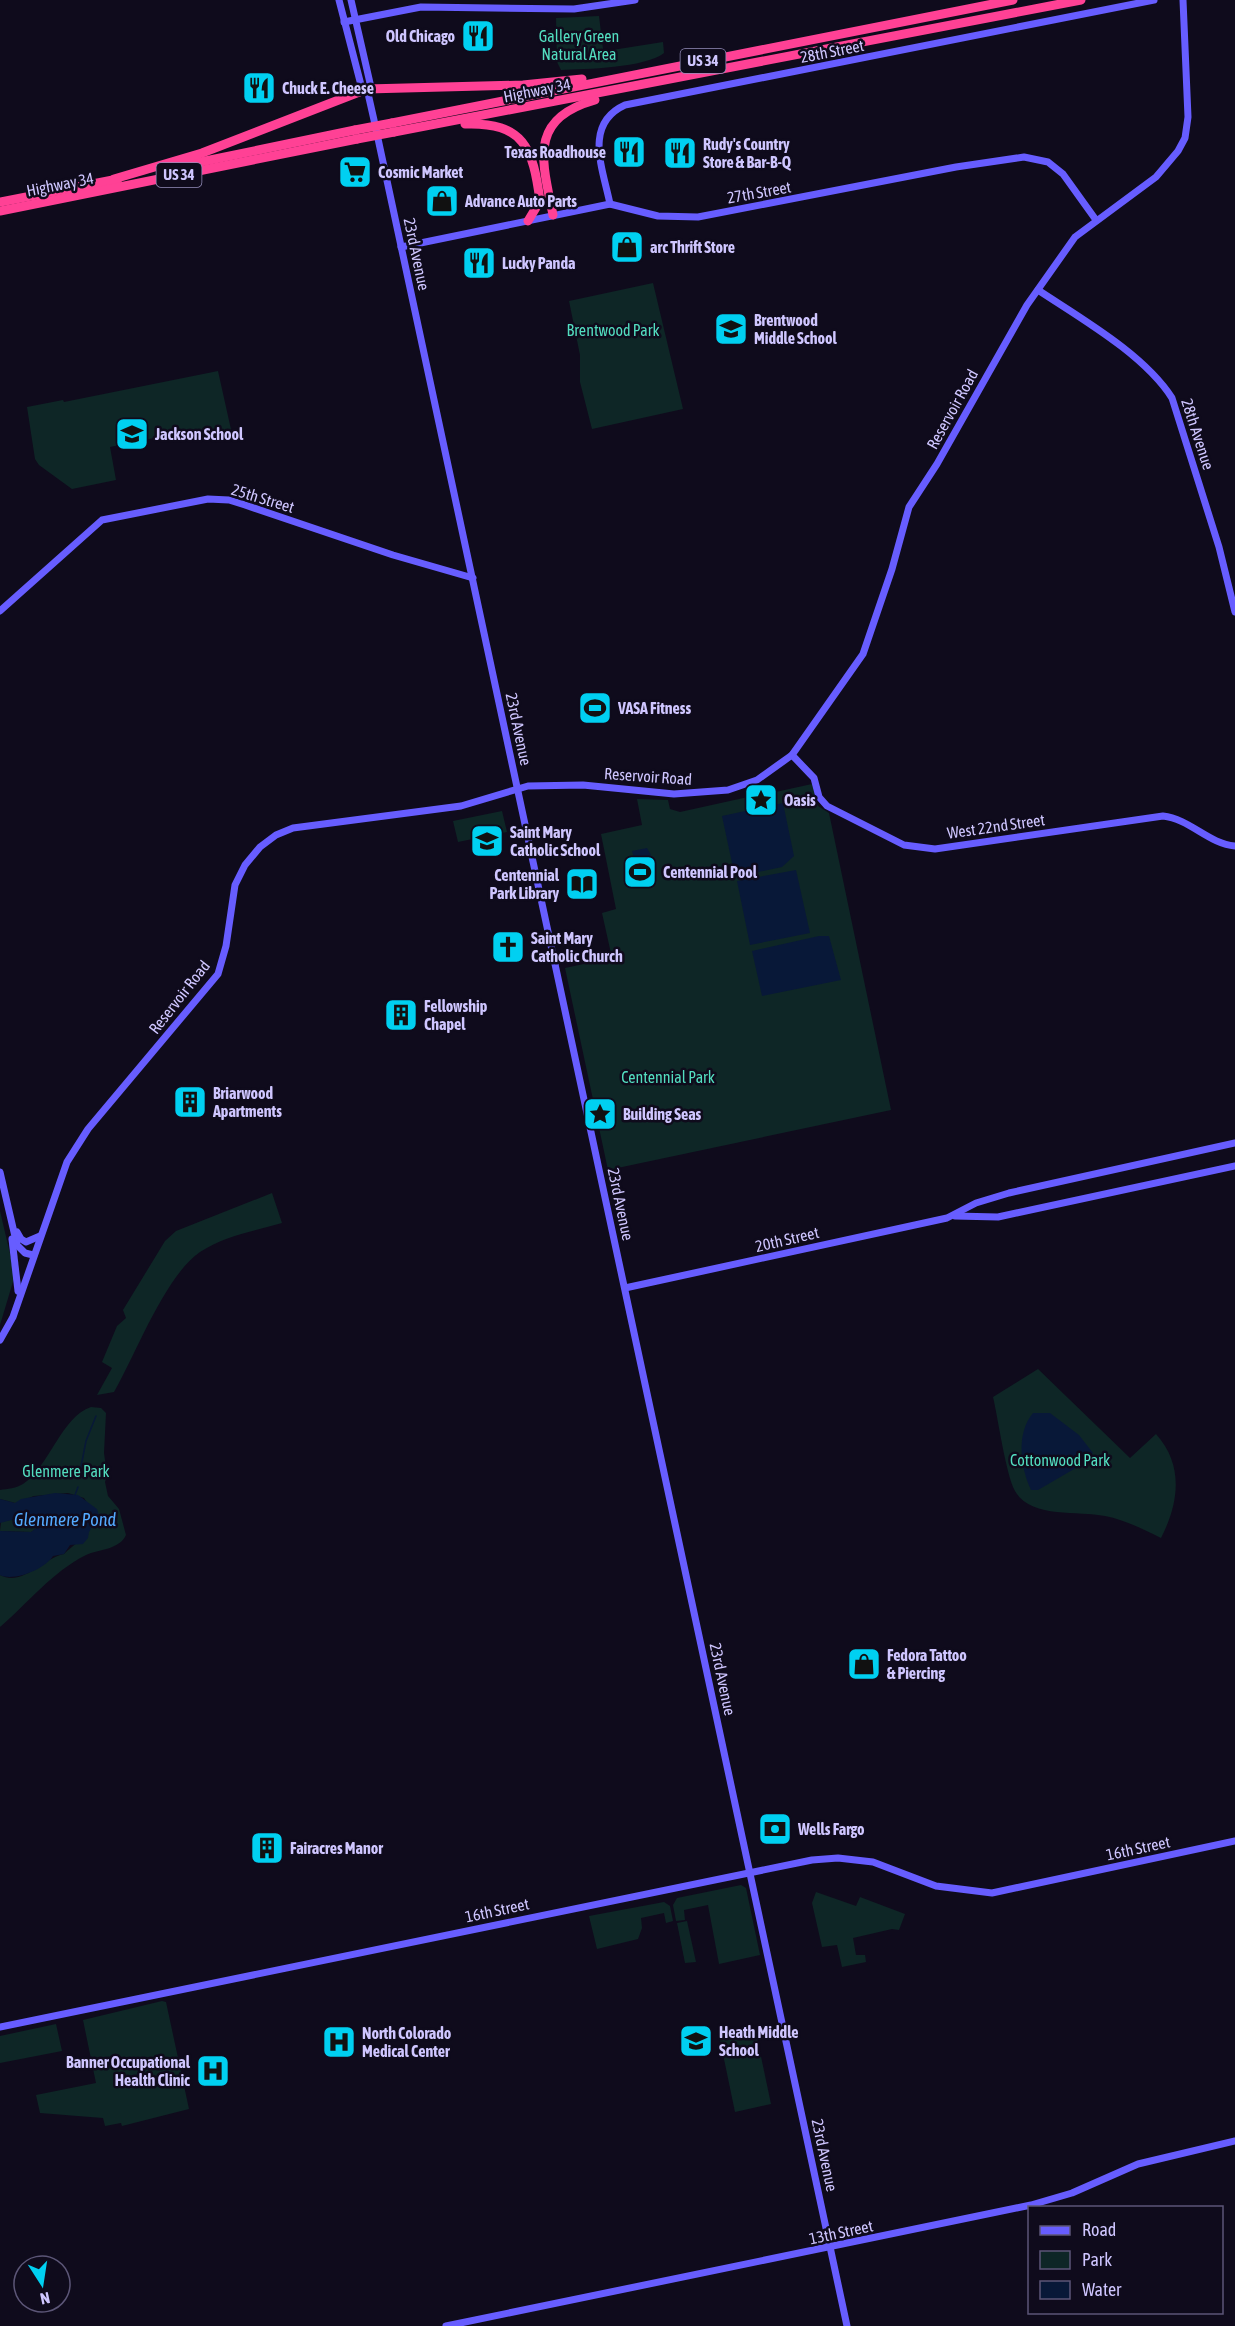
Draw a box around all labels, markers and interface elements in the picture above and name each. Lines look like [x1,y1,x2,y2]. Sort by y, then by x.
restaurant icon: Old Chicago [460,18,496,54]
place label: Old Chicago [386,27,455,45]
park label: Gallery Green Natural Area [539,27,619,63]
street label: 28th Street [799,36,866,66]
road number: US 34 [680,49,726,73]
restaurant icon: Chuck E. Cheese [241,70,277,106]
street label: Highway 34 [502,75,572,106]
place label: Chuck E. Cheese [282,79,374,97]
restaurant icon: Texas Roadhouse [611,134,647,170]
restaurant icon: Rudy's Country Store & Bar-B-Q [662,135,698,171]
place label: Rudy's Country Store & Bar-B-Q [703,135,792,171]
place label: Texas Roadhouse [505,143,606,161]
supermarket icon: Cosmic Market [337,154,373,190]
road number: US 34 [156,163,201,187]
place label: Cosmic Market [378,163,464,181]
street label: Highway 34 [25,169,95,200]
street label: 27th Street [726,177,793,206]
shop icon: Advance Auto Parts [424,183,460,219]
place label: Advance Auto Parts [464,192,577,210]
street label: 23rd Avenue [401,216,433,292]
shop icon: arc Thrift Store [609,229,645,265]
place label: arc Thrift Store [650,238,735,256]
restaurant icon: Lucky Panda [461,245,497,281]
place label: Lucky Panda [502,254,575,272]
school or university icon: Brentwood Middle School [713,311,749,347]
place label: Brentwood Middle School [754,311,838,347]
park label: Brentwood Park [567,321,659,339]
street label: Reservoir Road [923,366,981,452]
street label: 28th Avenue [1178,396,1218,472]
school or university icon: Jackson School [114,416,150,452]
place label: Jackson School [154,425,244,443]
street label: 25th Street [229,480,297,516]
sports icon: VASA Fitness [577,690,613,726]
street label: 23rd Avenue [503,691,535,767]
place label: VASA Fitness [617,699,692,717]
street label: Reservoir Road [603,764,693,788]
place icon: Oasis [743,782,779,818]
place label: Oasis [784,791,816,809]
street label: West 22nd Street [946,810,1046,842]
school or university icon: Saint Mary Catholic School [469,823,505,859]
place label: Saint Mary Catholic School [510,823,601,859]
sports icon: Centennial Pool [622,854,658,890]
place label: Centennial Pool [663,863,758,881]
place label: Centennial Park Library [489,866,560,902]
library icon: Centennial Park Library [564,866,600,902]
church icon: Saint Mary Catholic Church [490,929,526,965]
place label: Saint Mary Catholic Church [531,929,623,965]
street label: Reservoir Road [145,957,213,1037]
building icon: Fellowship Chapel [383,997,419,1033]
place label: Fellowship Chapel [424,997,488,1033]
park label: Centennial Park [621,1068,715,1086]
building icon: Briarwood Apartments [172,1084,208,1120]
place label: Briarwood Apartments [212,1084,282,1120]
place icon: Building Seas [582,1096,618,1132]
place label: Building Seas [623,1105,702,1123]
street label: 23rd Avenue [605,1166,637,1242]
street label: 20th Street [753,1223,821,1255]
park label: Cottonwood Park [1010,1451,1110,1469]
park label: Glenmere Park [22,1462,110,1480]
water label: Glenmere Pond [14,1509,116,1530]
street label: 23rd Avenue [707,1641,739,1717]
shop icon: Fedora Tattoo & Piercing [846,1646,882,1682]
place label: Fedora Tattoo & Piercing [887,1646,967,1682]
bank icon: Wells Fargo [757,1811,793,1847]
place label: Wells Fargo [797,1820,865,1838]
building icon: Fairacres Manor [249,1830,285,1866]
street label: 16th Street [1104,1832,1172,1864]
place label: Fairacres Manor [290,1839,383,1857]
street label: 16th Street [463,1894,531,1926]
school or university icon: Heath Middle School [678,2023,714,2059]
place label: Heath Middle School [719,2023,798,2059]
hospital icon: North Colorado Medical Center [321,2024,357,2060]
place label: North Colorado Medical Center [362,2024,452,2060]
place label: Banner Occupational Health Clinic [66,2053,191,2089]
hospital icon: Banner Occupational Health Clinic [195,2053,231,2089]
street label: 23rd Avenue [809,2117,841,2193]
legend [1028,2206,1223,2314]
street label: 13th Street [807,2216,875,2248]
text: Road [1082,2219,1116,2240]
text: Park [1082,2249,1112,2270]
north arrow [12,2254,72,2314]
text: Water [1082,2279,1122,2300]
text: N [39,2289,52,2308]

